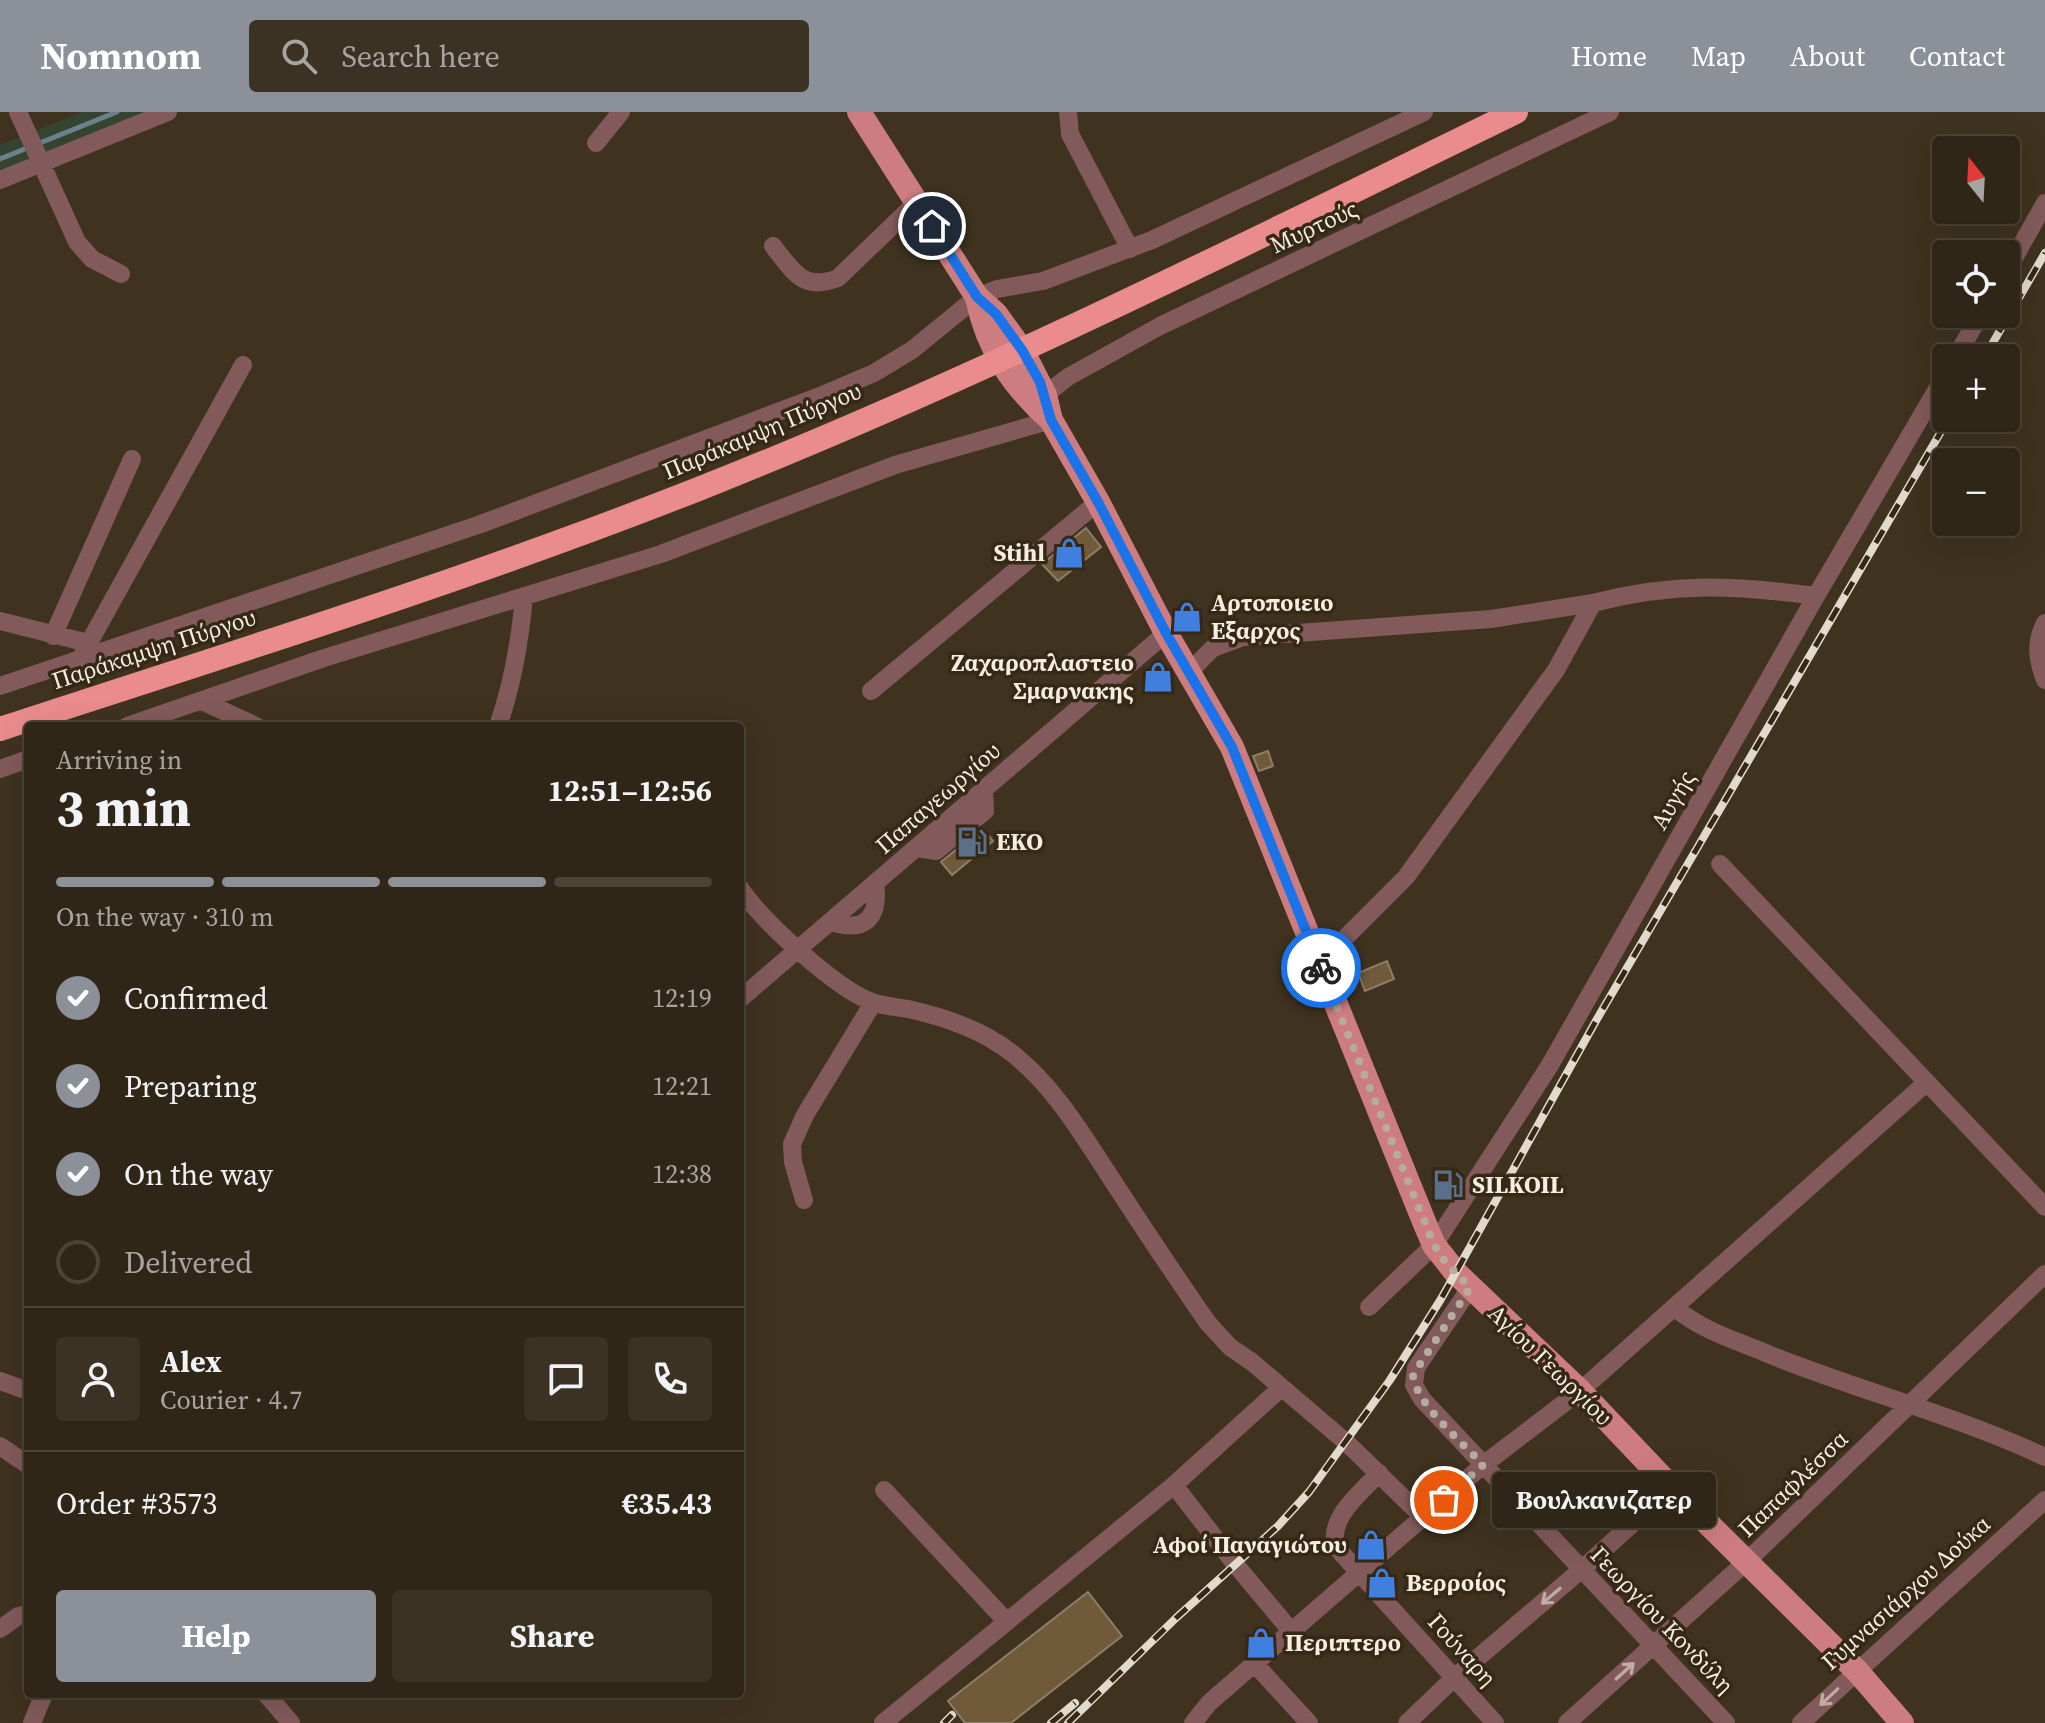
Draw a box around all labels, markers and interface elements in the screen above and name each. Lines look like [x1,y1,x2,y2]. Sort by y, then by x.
search box [249,20,809,92]
text: Nomnom [40,30,201,82]
icon: search [277,34,321,78]
text: Search here [341,36,500,77]
text: Home [1571,37,1647,75]
text: Map [1691,37,1746,75]
text: About [1790,37,1865,75]
text: Contact [1909,37,2005,75]
north arrow [1932,136,2020,224]
map controls [1932,136,2020,536]
pin [898,192,966,260]
street label: Μυρτούς [1264,192,1363,261]
icon: home [910,204,954,248]
button: locate [1932,240,2020,328]
button: + [1932,344,2020,432]
street label: Παράκαμψη Πύργου [657,374,866,487]
button: − [1932,448,2020,536]
place label: Stihl [994,536,1045,569]
shop icon: Stihl [1052,536,1086,570]
place label: Αρτοποιειο Εξαρχος [1211,586,1333,647]
street label: Παράκαμψη Πύργου [48,600,260,697]
shop icon: Αρτοποιειο Εξαρχος [1170,600,1204,634]
place label: Ζαχαροπλαστειο Σμαρνακης [951,646,1134,707]
shop icon: Ζαχαροπλαστειο Σμαρνακης [1141,660,1175,694]
street label: Παπαγεωργίου [868,734,1007,861]
text: Arriving in [56,742,182,778]
street label: Αυγής [1642,764,1703,835]
text: 12:51–12:56 [548,770,712,811]
text: 3 min [56,772,191,843]
fuel station icon: EKO [955,825,989,859]
place label: EKO [996,825,1043,858]
text: On the way · 310 m [56,899,274,935]
courier [1281,928,1361,1008]
icon: bike [1299,946,1343,990]
icon: check [56,976,100,1020]
text: Confirmed [124,978,268,1019]
text: 12:19 [652,980,712,1016]
icon: check [56,1064,100,1108]
text: Preparing [124,1066,257,1107]
text: 12:21 [652,1068,712,1104]
icon: check [56,1152,100,1196]
text: On the way [124,1154,273,1195]
text: 12:38 [652,1156,712,1192]
fuel station icon: SILKOIL [1431,1168,1465,1202]
place label: SILKOIL [1472,1168,1564,1201]
text: Delivered [124,1242,252,1283]
street label: Αγίου Γεωργίου [1481,1297,1620,1433]
button: person [56,1337,140,1421]
button: chat [524,1337,608,1421]
button: phone [628,1337,712,1421]
text: Alex [160,1341,222,1382]
text: Courier · 4.7 [160,1382,302,1418]
street label: Παπαφλέσσα [1730,1423,1855,1545]
pin [1410,1466,1478,1534]
callout: Βουλκανιζατερ [1492,1472,1716,1528]
icon: bag [1422,1478,1466,1522]
text: Βουλκανιζατερ [1516,1482,1692,1518]
text: Order #3573 [56,1483,217,1524]
text: €35.43 [622,1483,712,1524]
street label: Γυμνασιάρχου Δούκα [1814,1508,1997,1677]
place label: Αφοί Παναγιώτου [1153,1528,1347,1561]
shop icon: Αφοί Παναγιώτου [1354,1528,1388,1562]
street label: Γεωργίου Κονδύλη [1583,1539,1741,1701]
shop icon: Βερροίος [1365,1566,1399,1600]
place label: Βερροίος [1406,1566,1506,1599]
one-way arrow [1541,1586,1562,1604]
button: Help [56,1590,376,1682]
button: Share [392,1590,712,1682]
street label: Γούναρη [1421,1606,1504,1693]
shop icon: Περιπτερο [1244,1626,1278,1660]
place label: Περιπτερο [1285,1626,1401,1659]
one-way arrow [1615,1662,1635,1680]
one-way arrow [1819,1687,1839,1705]

